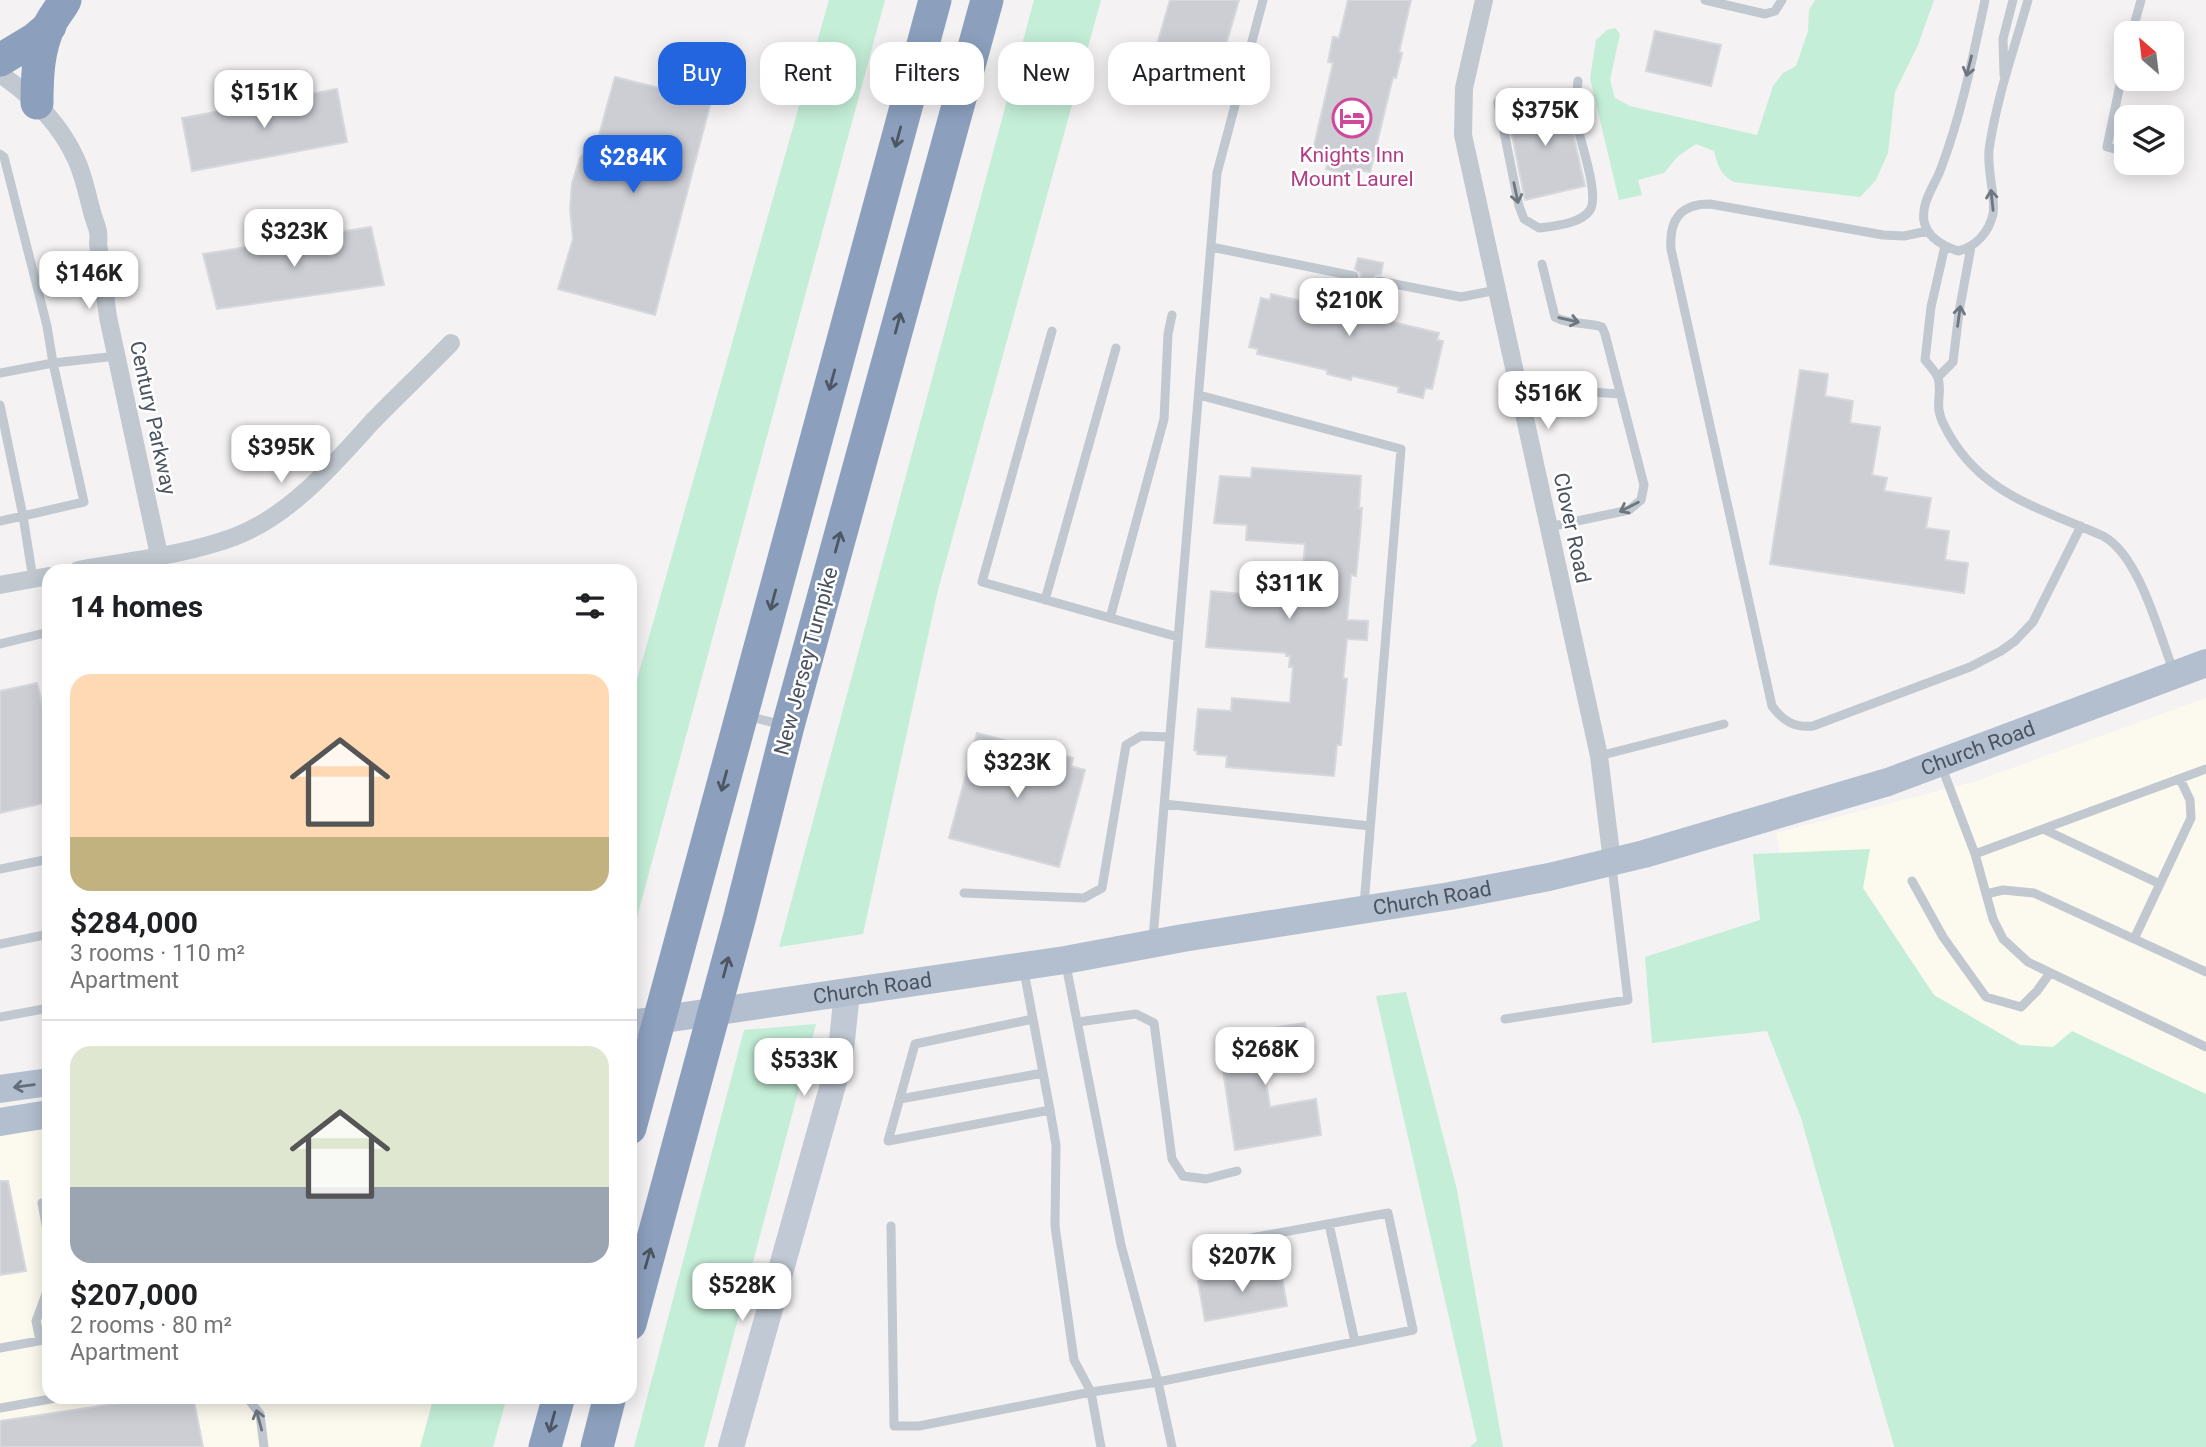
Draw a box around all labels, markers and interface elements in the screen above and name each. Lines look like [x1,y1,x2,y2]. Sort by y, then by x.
north arrow [2114,21,2184,91]
map controls [2114,21,2184,175]
chip: Buy [658,42,746,105]
chip: Rent [760,42,856,105]
chip: Filters [870,42,984,105]
chip: New [998,42,1094,105]
chip: Apartment [1108,42,1270,105]
one-way arrow [1962,54,1976,77]
pin: $151K [215,71,313,130]
text: $151K [230,79,298,106]
pin: $375K [1496,88,1594,148]
hotel icon: Knights Inn Mount Laurel [1331,97,1373,139]
text: $375K [1511,97,1579,124]
button: layers [2114,105,2184,175]
one-way arrow [891,125,904,148]
pin: $284K [584,136,682,195]
place label: Knights Inn Mount Laurel [1290,143,1414,191]
text: $284K [599,144,667,171]
one-way arrow [1510,181,1523,204]
one-way arrow [1985,189,1998,212]
pin: $323K [245,210,343,269]
text: $323K [260,218,328,245]
pin: $146K [40,252,138,311]
text: $146K [55,260,123,287]
pin: $210K [1300,278,1398,338]
text: $210K [1315,287,1383,314]
one-way arrow [1952,305,1965,328]
one-way arrow [892,312,905,334]
one-way arrow [1557,314,1579,327]
street label: Century Parkway [125,339,181,497]
one-way arrow [825,368,838,391]
pin: $516K [1499,372,1597,431]
text: $516K [1514,380,1582,407]
pin: $395K [232,426,330,485]
text: $395K [247,434,315,461]
street label: Clover Road [1549,471,1595,585]
one-way arrow [1618,501,1639,514]
one-way arrow [832,531,845,554]
pin: $311K [1240,562,1338,621]
street label: New Jersey Turnpike [769,564,843,758]
text: $311K [1255,570,1323,597]
icon: filters [571,587,609,625]
one-way arrow [765,588,778,610]
text: 14 homes [70,589,203,624]
street label: Church Road [1918,716,2038,781]
icon: home [277,719,403,845]
pin: $323K [968,740,1066,800]
text: $323K [983,749,1051,776]
one-way arrow [716,769,729,791]
street label: Church Road [1371,876,1493,920]
text: $284,000 [70,905,198,940]
text: 3 rooms · 110 m² [70,940,245,967]
one-way arrow [720,957,733,979]
text: Apartment [70,967,179,994]
street label: Church Road [811,968,933,1009]
pin: $268K [1216,1028,1314,1087]
text: $268K [1231,1036,1299,1063]
pin: $533K [755,1038,853,1098]
text: $533K [770,1047,838,1074]
one-way arrow [14,1079,36,1092]
icon: home [277,1091,403,1217]
pin: $207K [1193,1234,1291,1294]
text: $207K [1208,1243,1276,1270]
one-way arrow [643,1247,656,1269]
pin: $528K [693,1264,791,1323]
text: $528K [708,1272,776,1299]
text: $207,000 [70,1277,198,1312]
text: 2 rooms · 80 m² [70,1312,232,1339]
text: Apartment [70,1339,179,1366]
one-way arrow [252,1410,265,1432]
one-way arrow [545,1410,558,1433]

